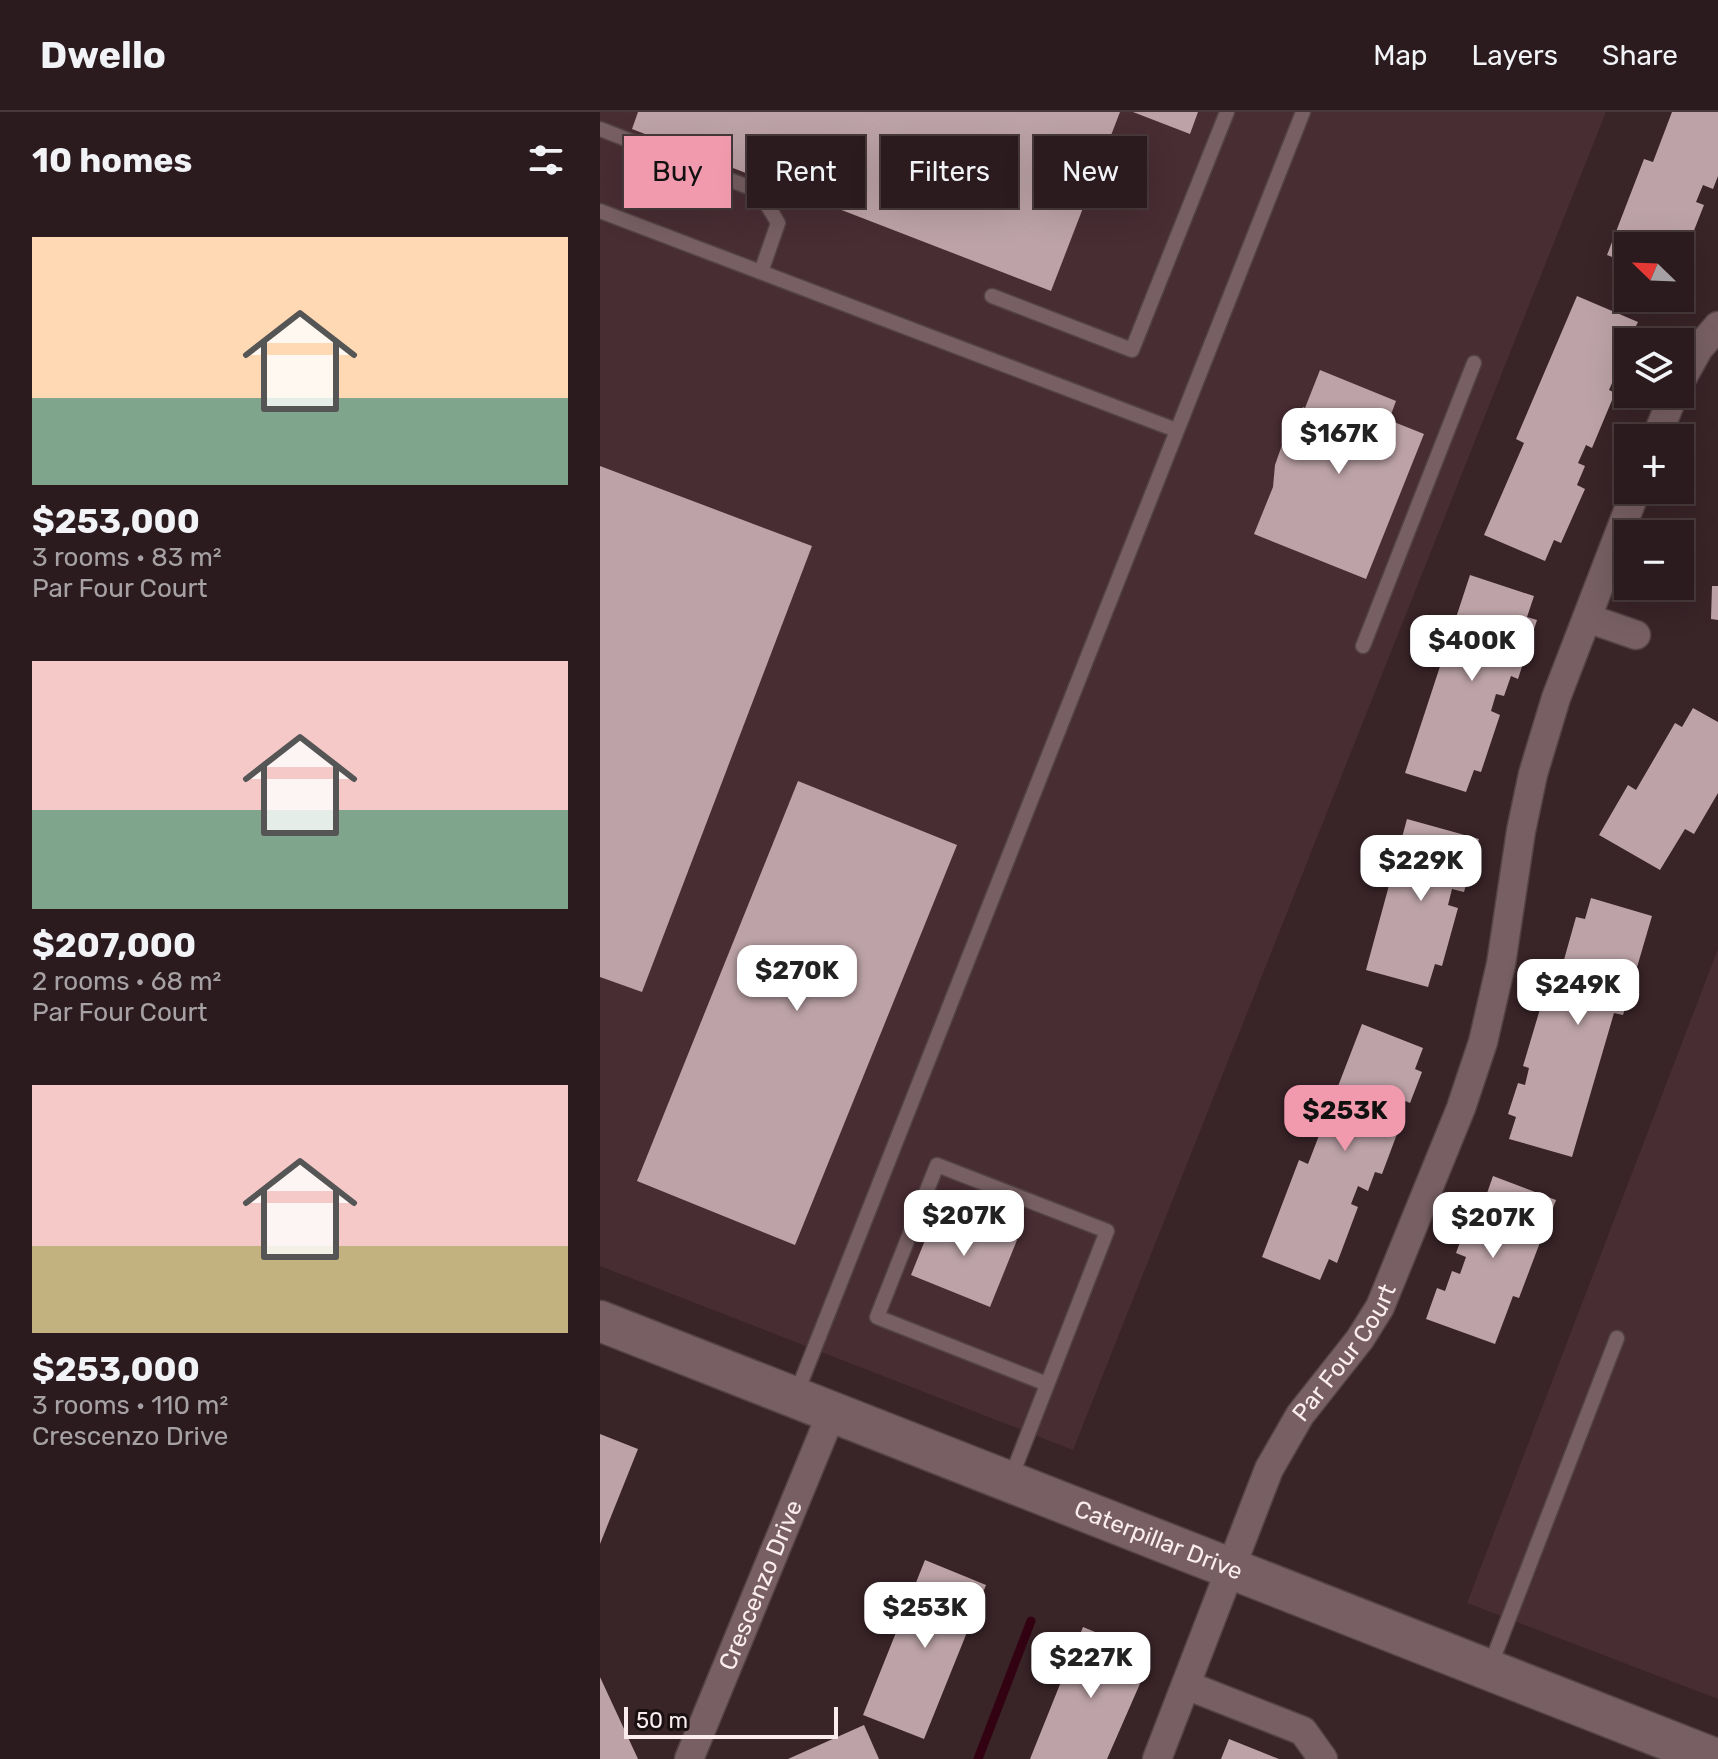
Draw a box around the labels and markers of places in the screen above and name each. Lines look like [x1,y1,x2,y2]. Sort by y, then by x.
pin: $167K [1283,408,1395,476]
pin: $400K [1416,615,1528,683]
pin: $229K [1365,835,1477,903]
pin: $270K [741,945,853,1013]
pin: $249K [1522,959,1634,1027]
pin: $253K [1289,1085,1401,1153]
pin: $207K [908,1190,1020,1258]
pin: $207K [1437,1192,1549,1260]
pin: $253K [869,1582,981,1650]
pin: $227K [1035,1632,1147,1700]

